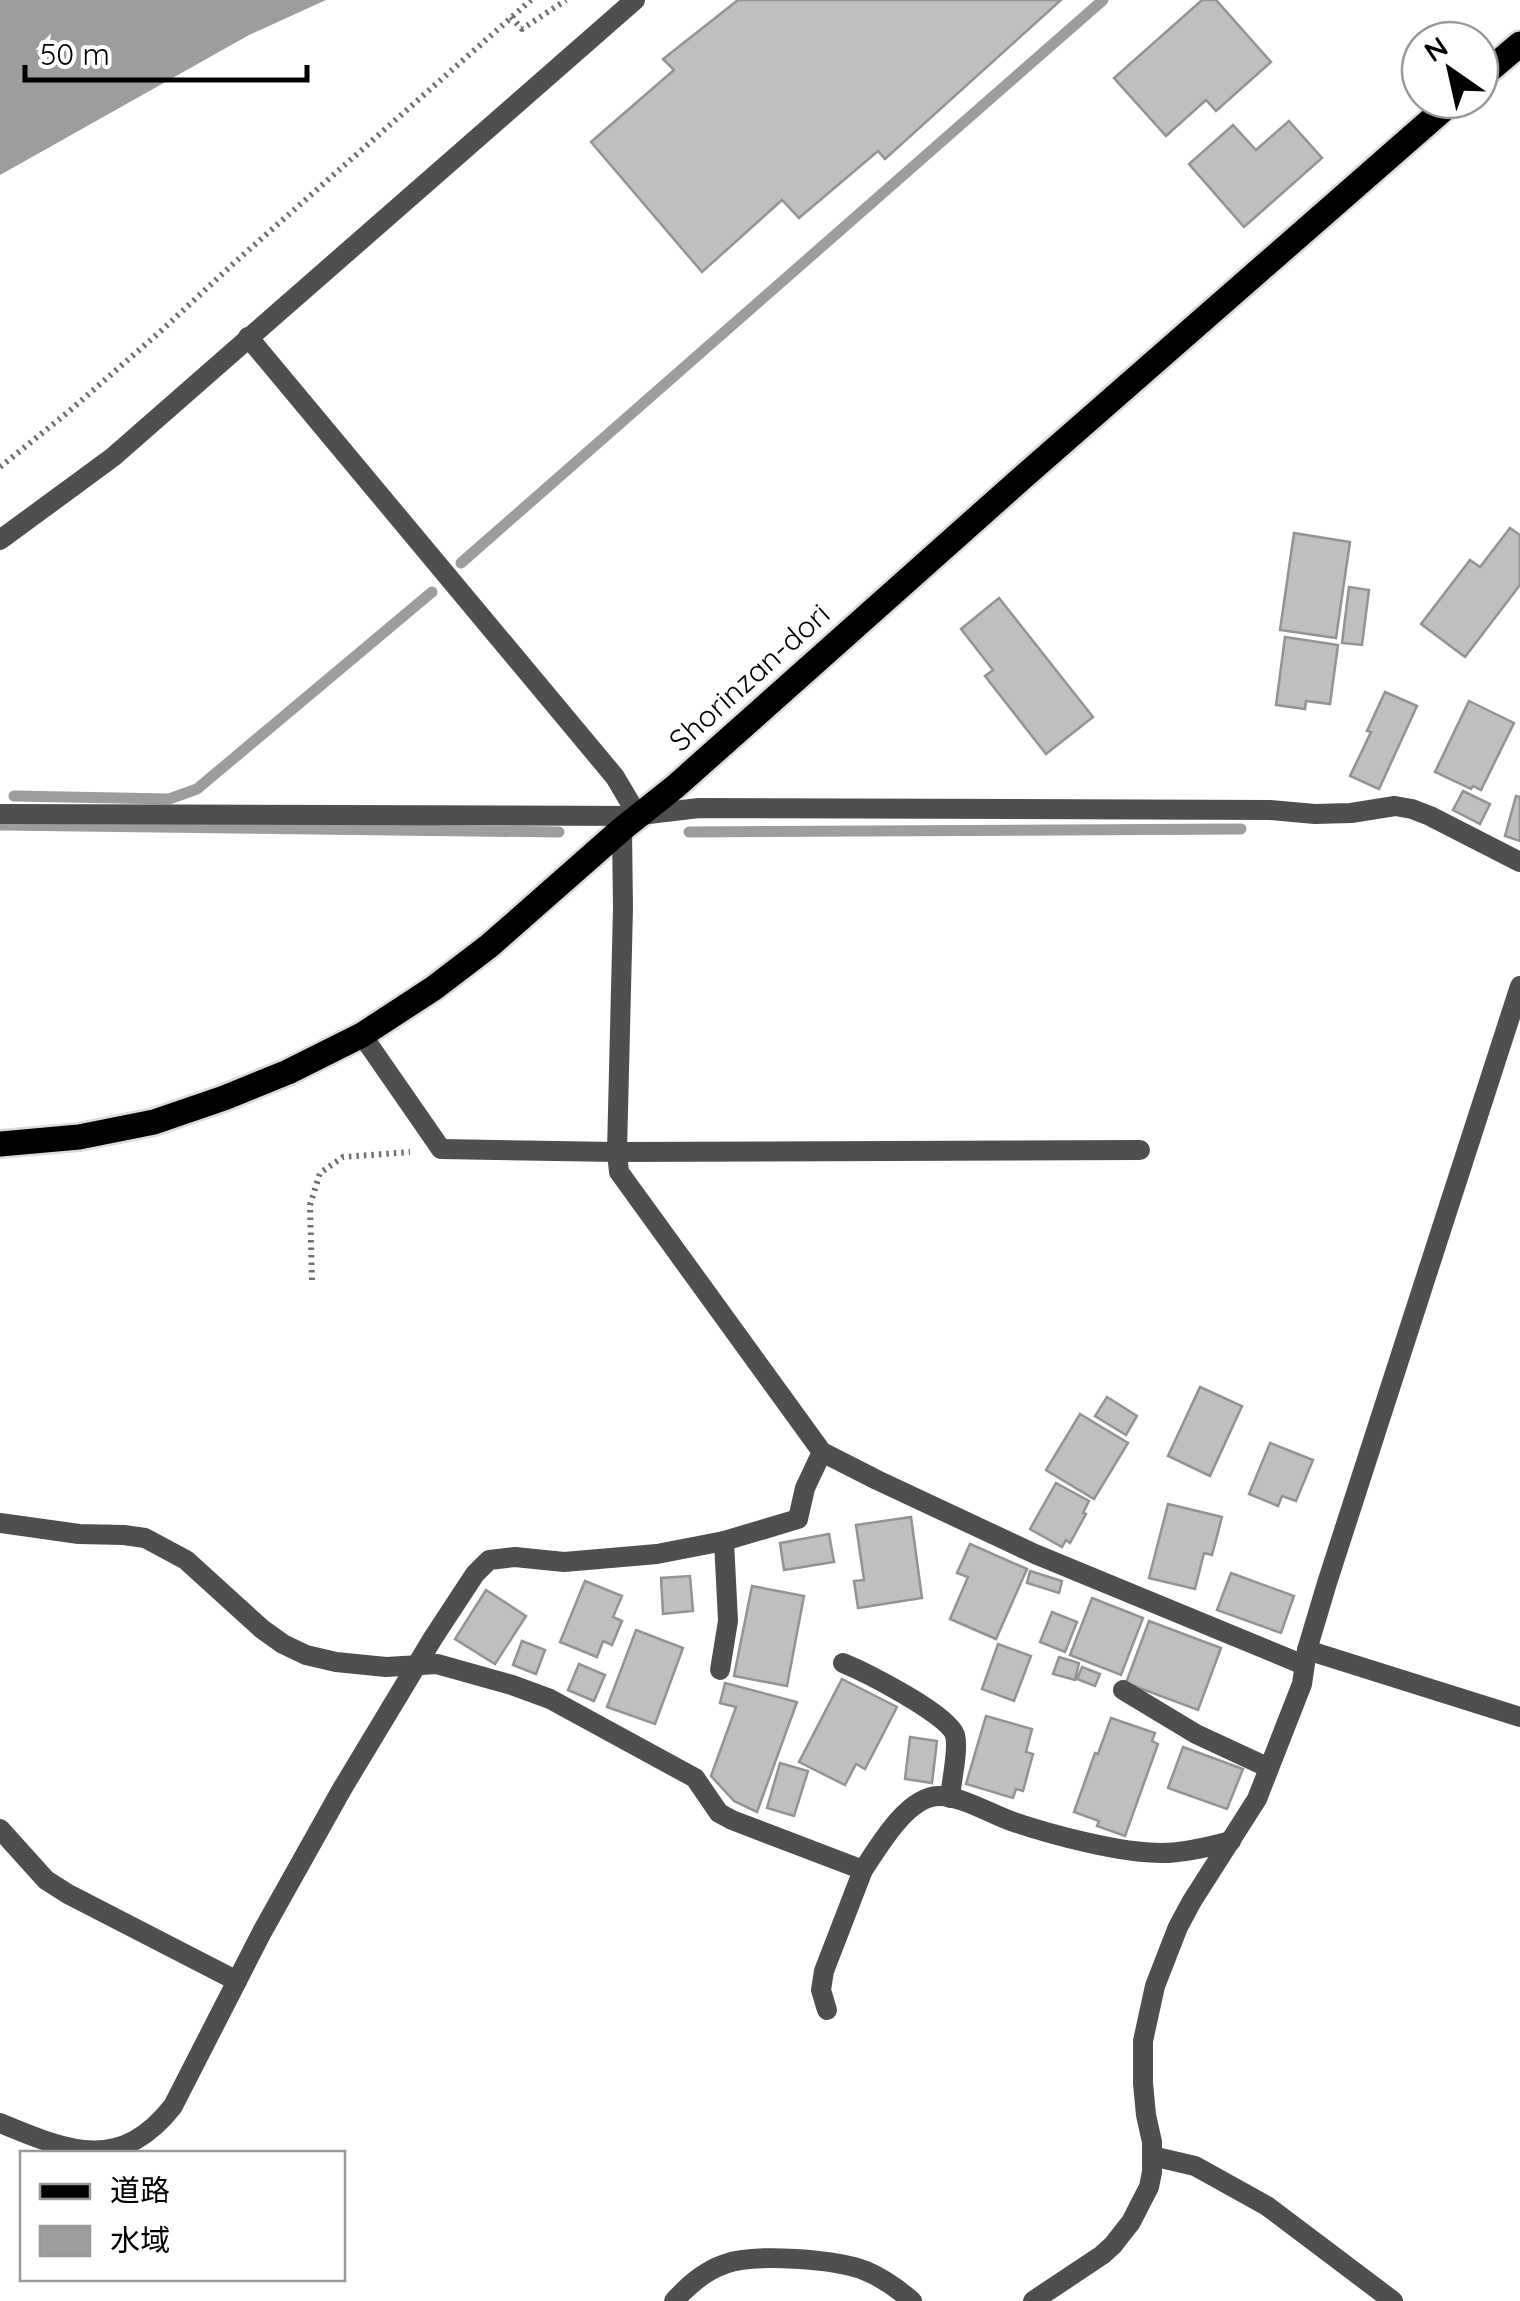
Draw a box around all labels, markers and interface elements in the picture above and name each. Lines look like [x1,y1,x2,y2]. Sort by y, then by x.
scale bar [25,20,308,82]
north arrow [1400,20,1500,120]
text: N [1417,29,1454,69]
text: 50 m [40,35,110,73]
street label: Shorinzan-dori [661,595,837,759]
legend [20,2151,345,2281]
text: 道路 [110,2171,170,2209]
text: 水域 [110,2221,170,2259]

